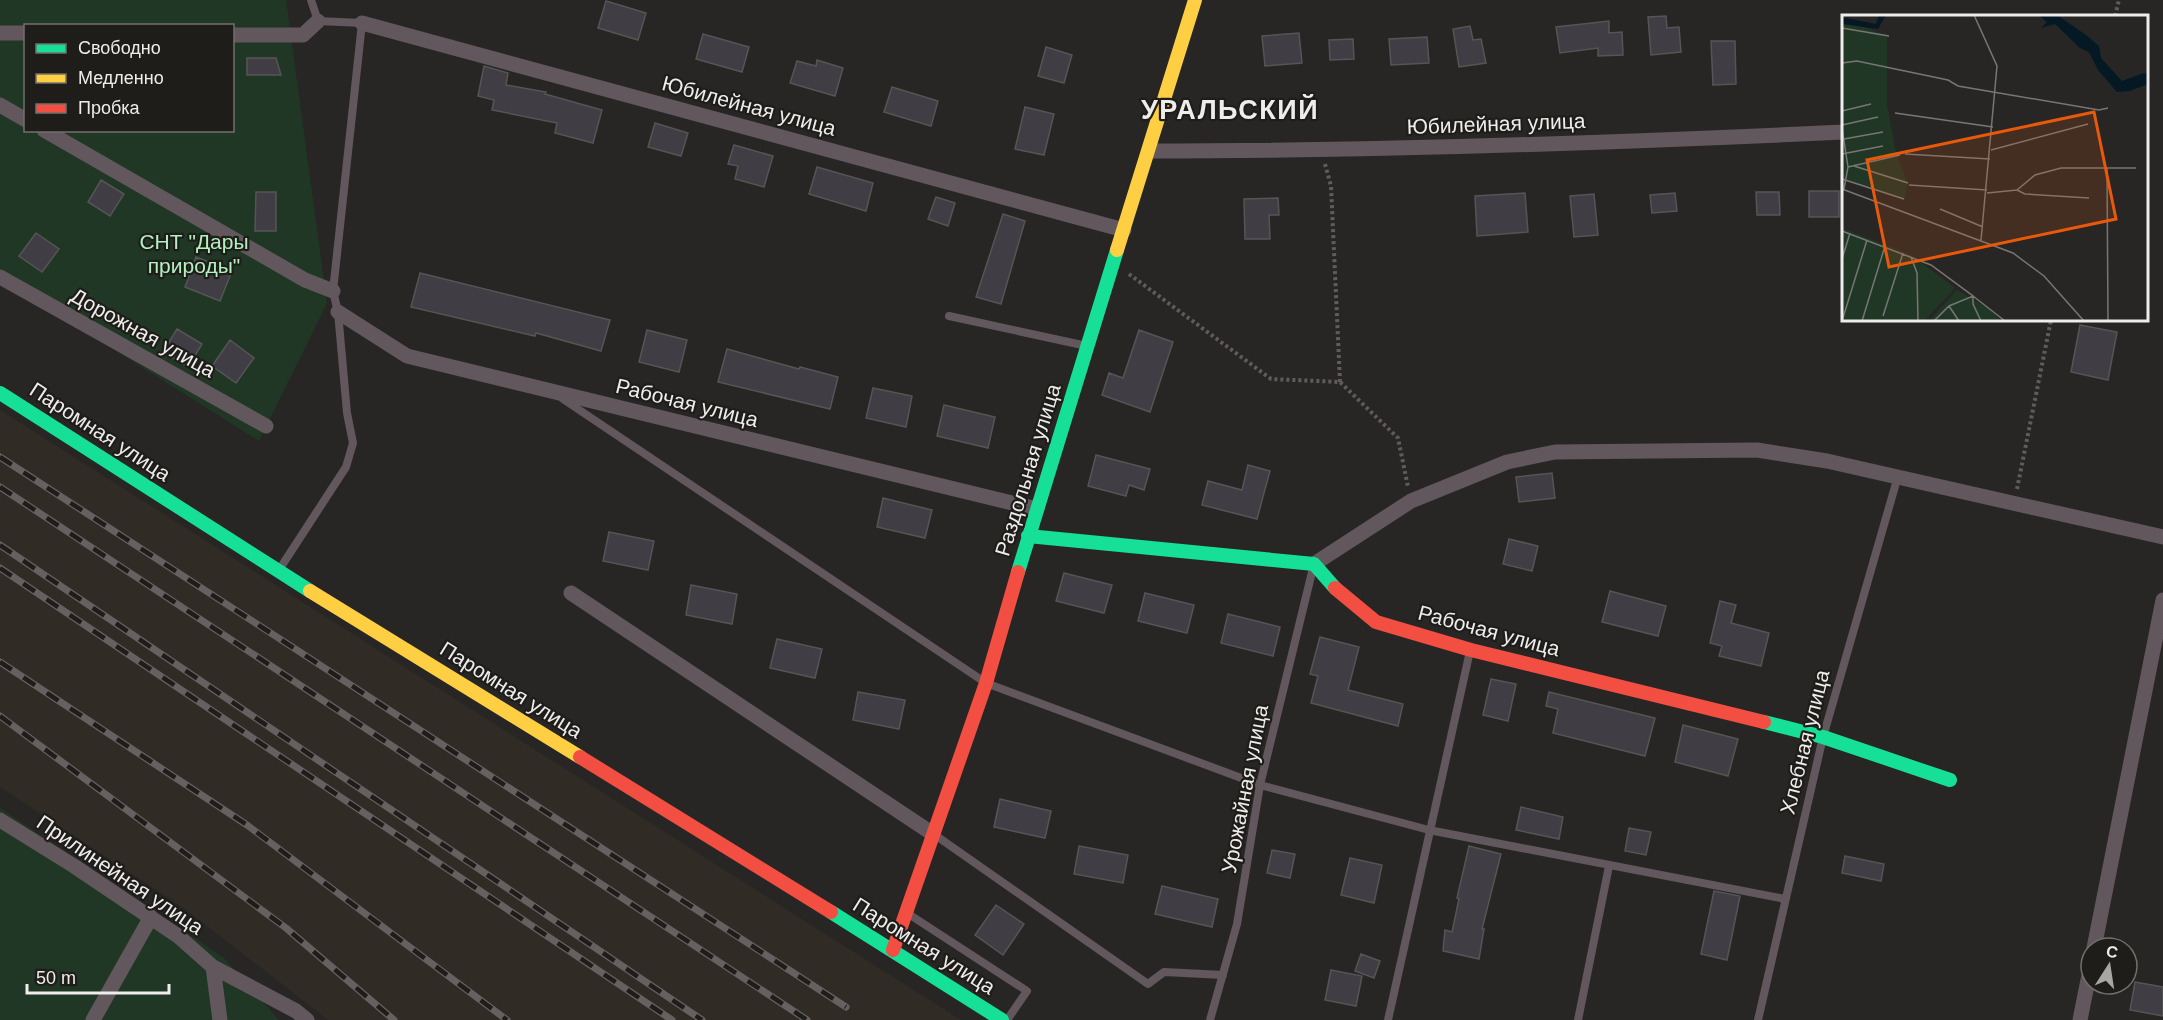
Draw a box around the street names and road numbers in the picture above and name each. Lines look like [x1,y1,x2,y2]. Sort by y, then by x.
street label: Юбилейная улица [660,71,839,140]
street label: Юбилейная улица [1406,109,1586,138]
street label: Дорожная улица [67,283,220,382]
street label: Рабочая улица [614,374,761,431]
street label: Паромная улица [26,378,175,486]
street label: Раздольная улица [990,381,1065,559]
street label: Рабочая улица [1416,601,1563,661]
street label: Паромная улица [436,637,587,743]
street label: Хлебная улица [1775,667,1834,816]
street label: Урожайная улица [1217,702,1272,875]
street label: Прилинейная улица [33,810,208,939]
street label: Паромная улица [849,893,1000,999]

